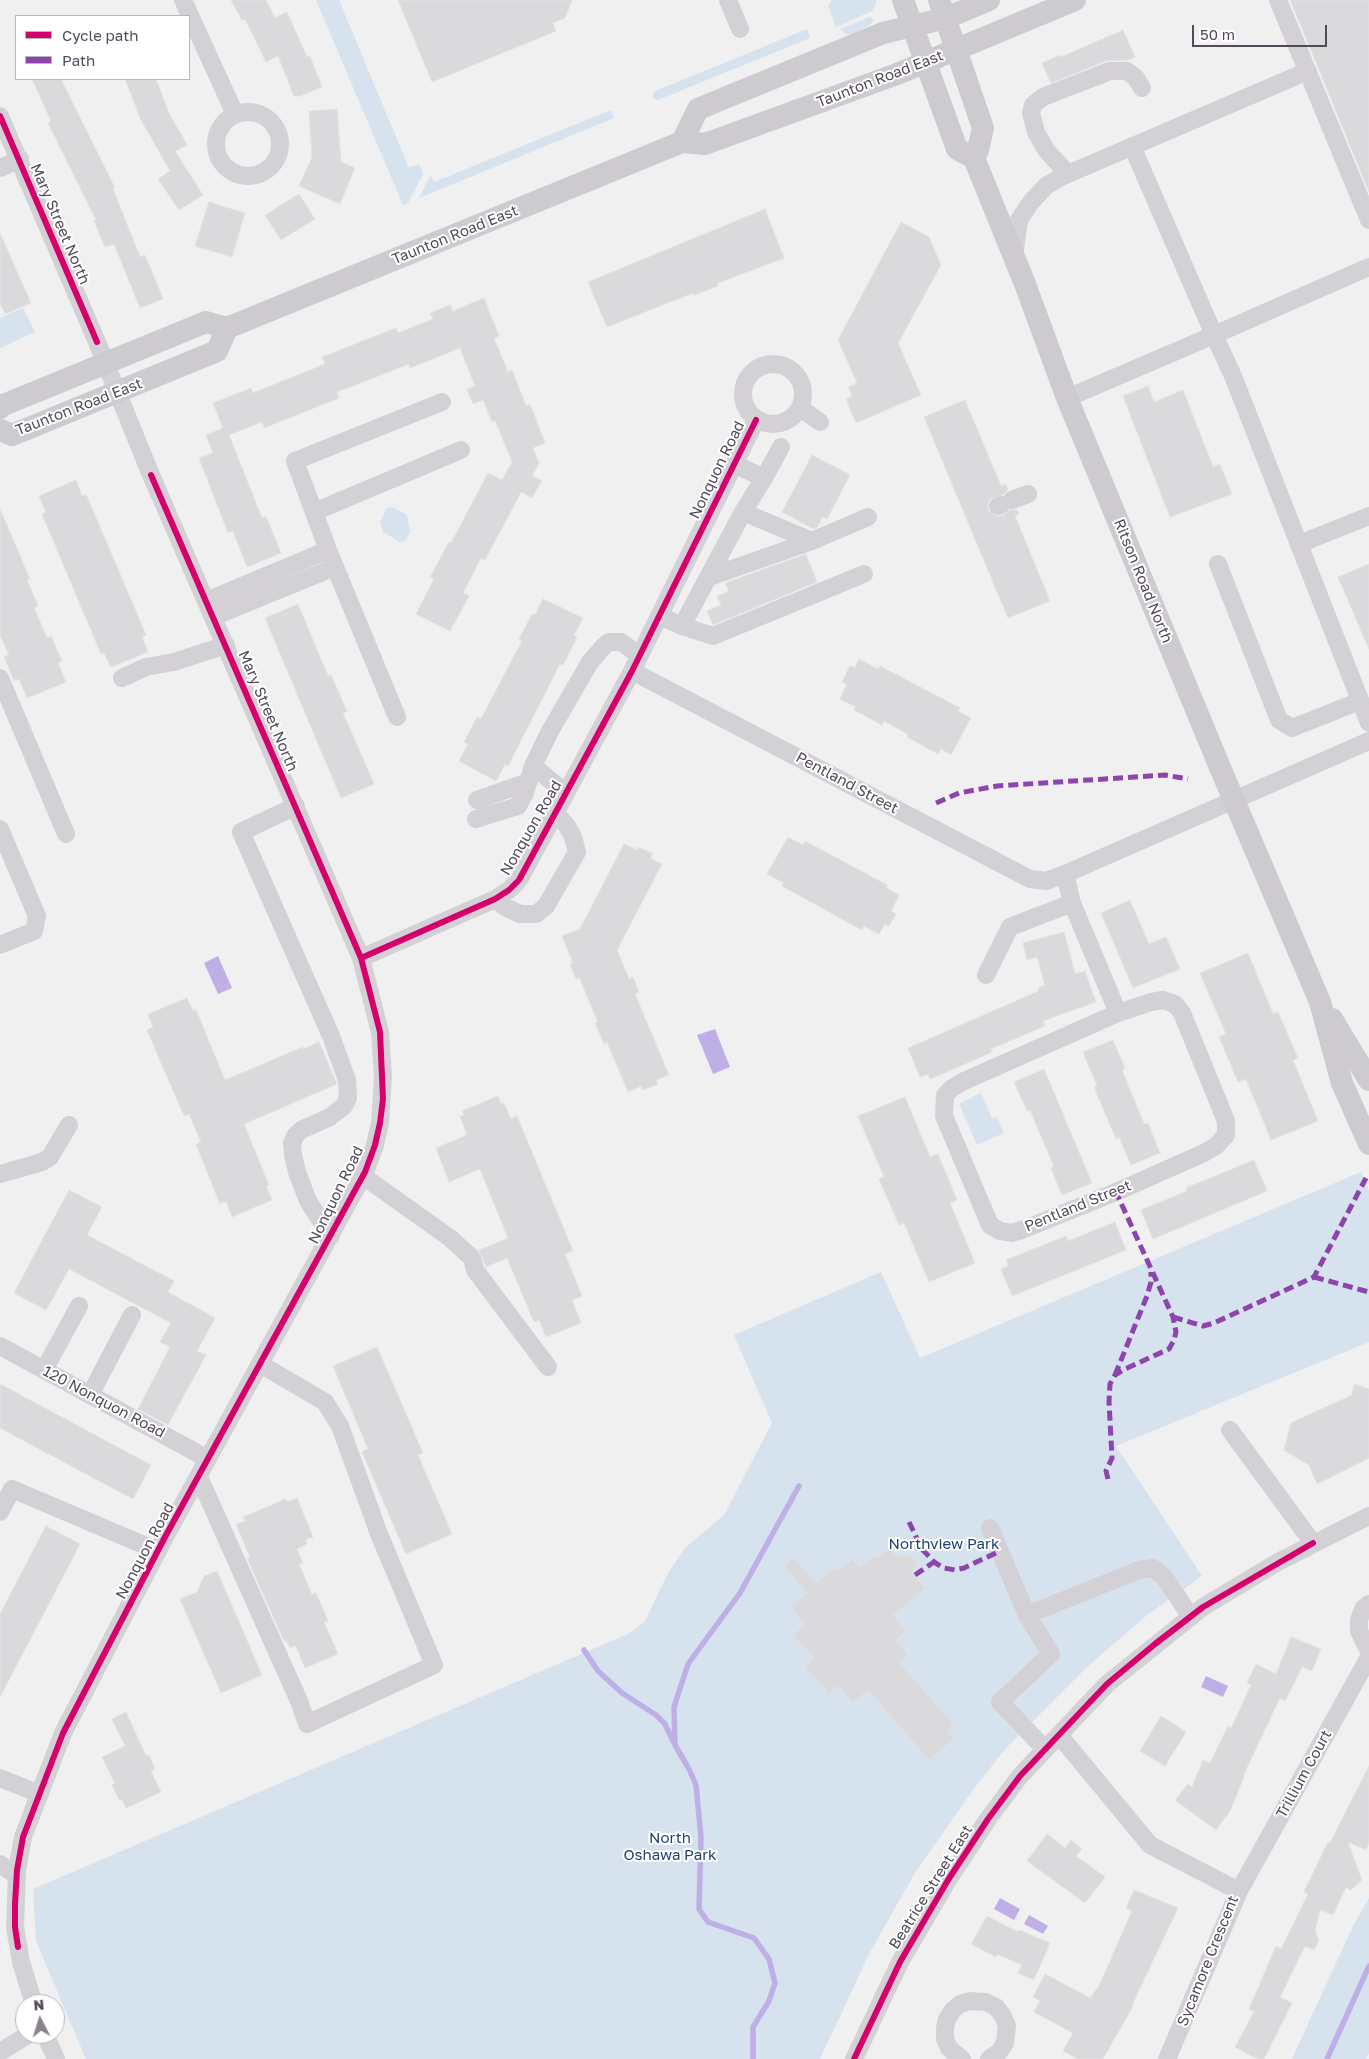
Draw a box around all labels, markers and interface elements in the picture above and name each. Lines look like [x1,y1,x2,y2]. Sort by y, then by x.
legend [15,15,190,80]
scale bar [1194,15,1329,47]
text: 50 m [1200,25,1235,43]
text: Cycle path [62,26,138,44]
street label: Taunton Road East [814,47,946,111]
text: Path [62,51,95,69]
street label: Mary Street North [26,161,94,287]
street label: Taunton Road East [389,201,521,269]
street label: Taunton Road East [13,375,145,439]
street label: Nonquon Road [686,418,748,522]
street label: Ritson Road North [1110,516,1176,646]
street label: Mary Street North [234,648,302,774]
street label: Pentland Street [793,748,901,818]
street label: Nonquon Road [497,777,565,879]
street label: Nonquon Road [305,1143,367,1247]
street label: Pentland Street [1022,1176,1134,1236]
street label: 120 Nonquon Road [40,1362,168,1442]
street label: Nonquon Road [112,1500,178,1602]
park label: Northview Park [889,1535,999,1553]
street label: Trillium Court [1272,1727,1336,1821]
street label: Beatrice Street East [885,1822,977,1952]
park label: North Oshawa Park [623,1829,717,1864]
street label: Sycamore Crescent [1174,1893,1242,2029]
north arrow [15,1994,65,2044]
text: N [33,1996,45,2013]

